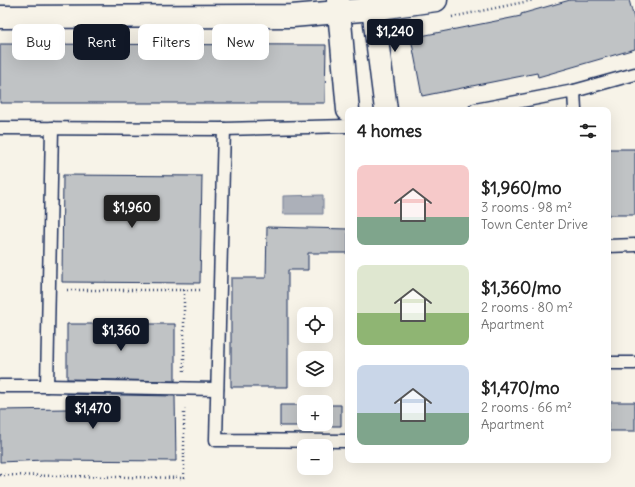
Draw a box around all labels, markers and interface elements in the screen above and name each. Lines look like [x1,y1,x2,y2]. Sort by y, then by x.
pin: $1,240 [362,19,428,53]
text: $1,240 [376,23,414,40]
chip: Buy [12,24,65,60]
chip: Rent [73,24,130,60]
chip: Filters [138,24,204,60]
chip: New [212,24,269,60]
text: 4 homes [357,120,422,142]
icon: filters [577,120,599,142]
text: $1,960/mo [481,177,561,199]
icon: home [389,181,437,229]
pin: $1,960 [99,195,165,229]
text: $1,960 [113,199,151,216]
text: 3 rooms · 98 m² [481,199,572,216]
text: Town Center Drive [481,216,588,233]
text: $1,360/mo [481,277,561,299]
icon: home [389,281,437,329]
text: 2 rooms · 80 m² [481,299,573,316]
map controls [297,307,333,475]
button: locate [297,307,333,343]
text: Apartment [481,316,544,333]
pin: $1,360 [88,318,154,352]
text: $1,360 [102,322,140,339]
button: layers [297,351,333,387]
text: $1,470/mo [481,377,560,399]
icon: home [389,381,437,429]
button: + [297,395,333,431]
pin: $1,470 [60,396,126,430]
text: 2 rooms · 66 m² [481,399,572,416]
text: $1,470 [75,400,111,417]
text: Apartment [481,416,544,433]
button: − [297,439,333,475]

